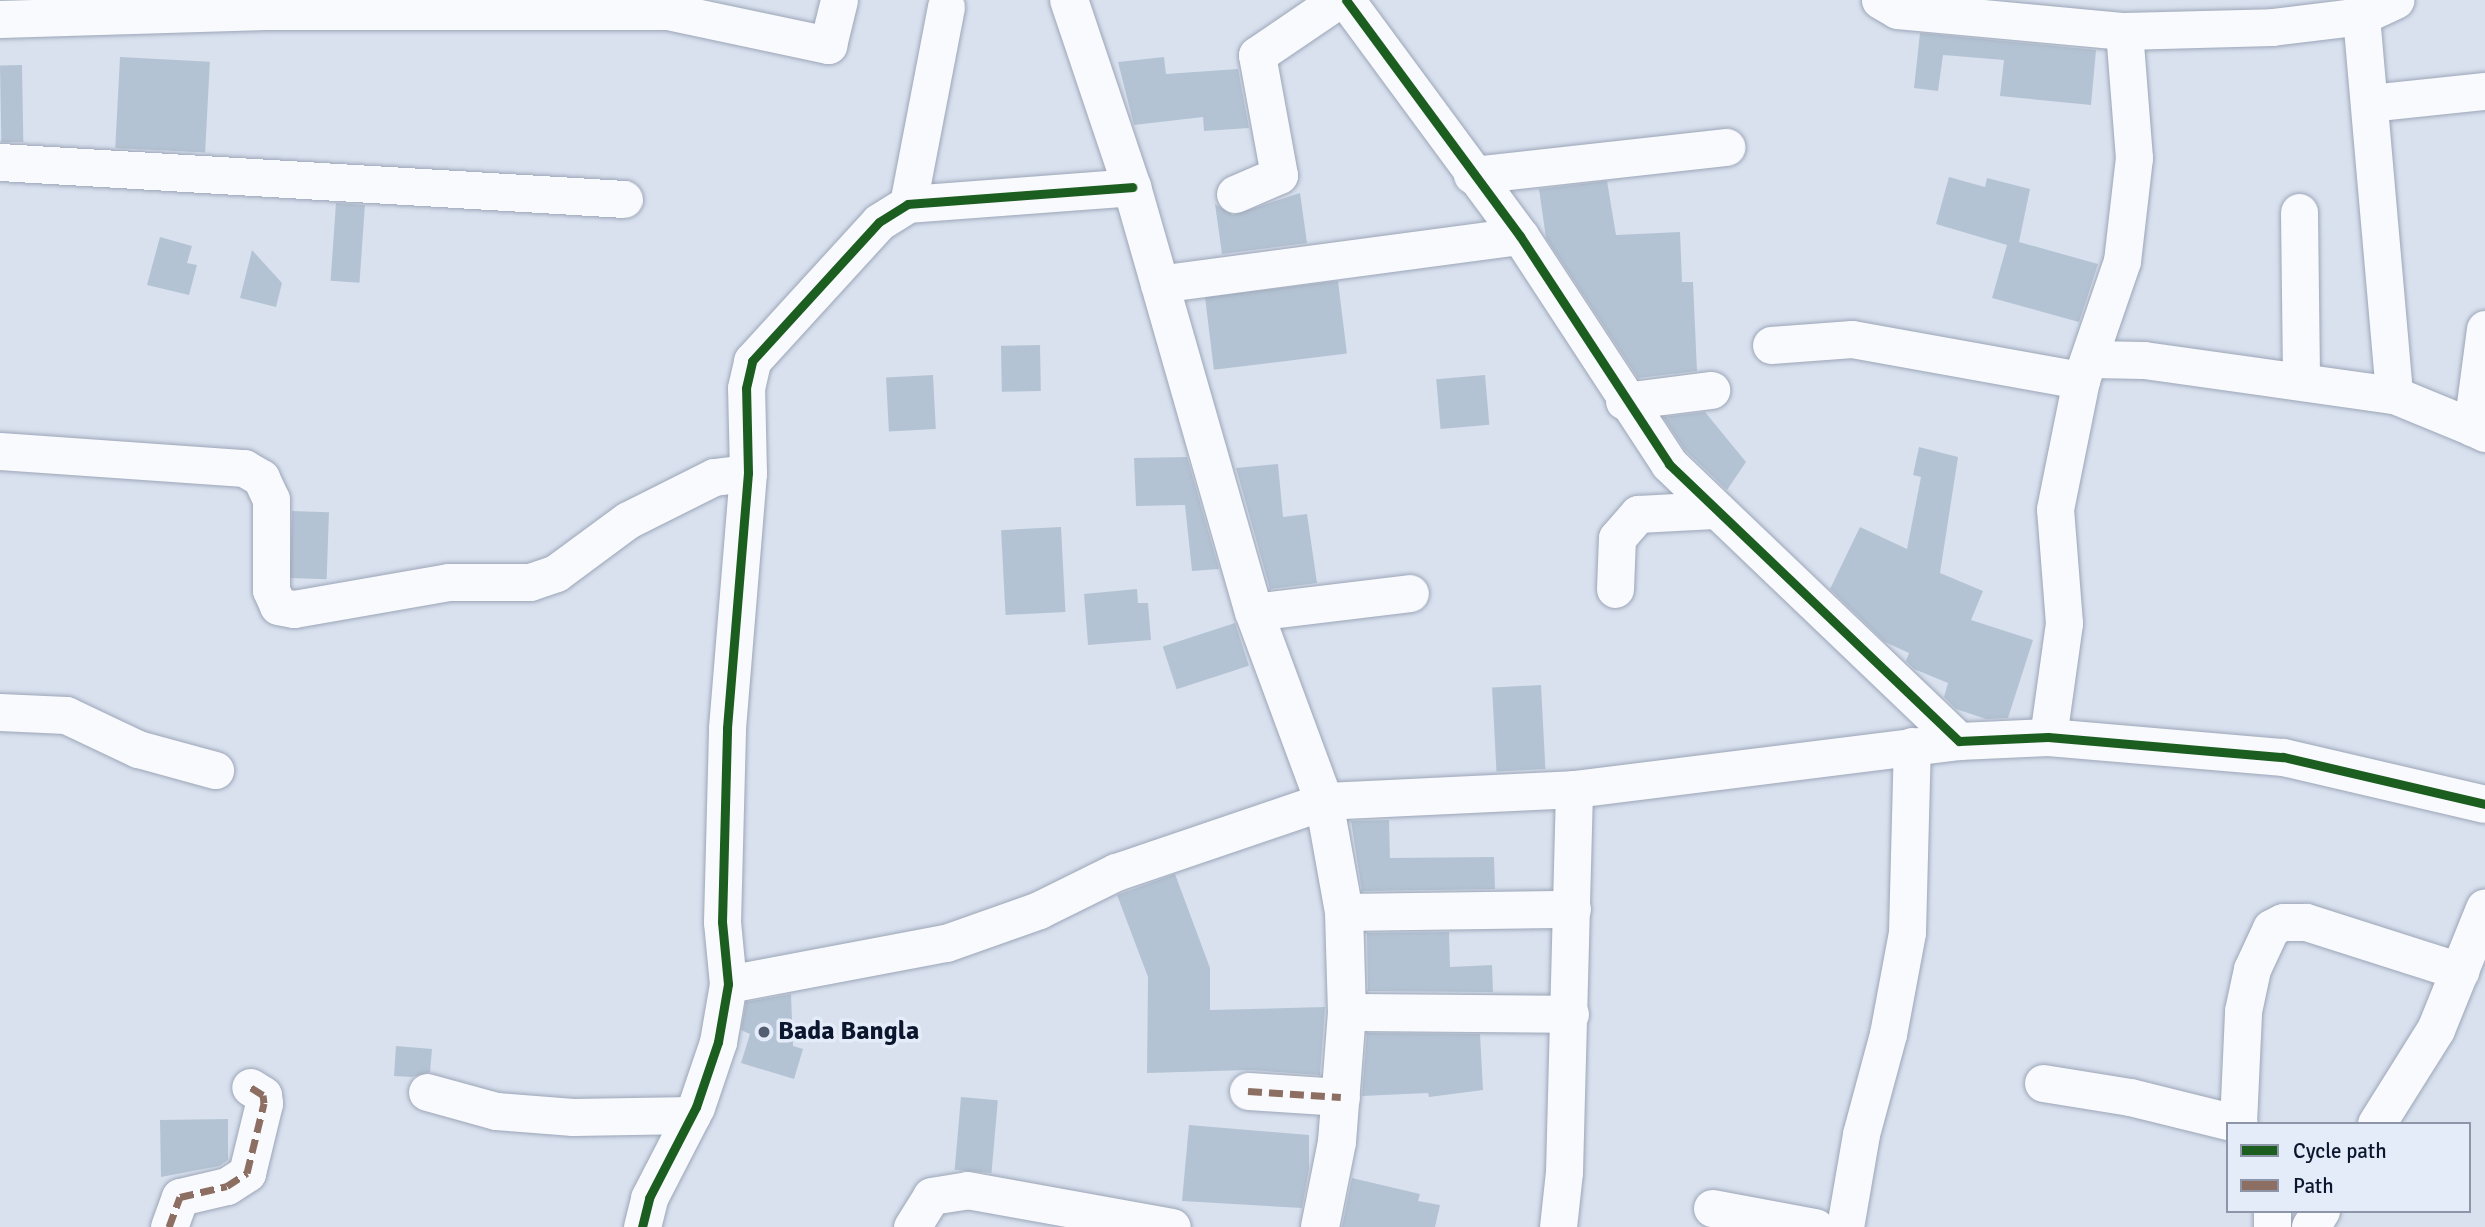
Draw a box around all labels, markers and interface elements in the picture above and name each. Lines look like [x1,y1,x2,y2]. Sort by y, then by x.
place label: Bada Bangla [778,1016,919,1048]
marker: Bada Bangla [756,1024,772,1040]
legend [2226,1122,2471,1213]
text: Cycle path [2293,1138,2387,1164]
text: Path [2293,1173,2334,1199]

